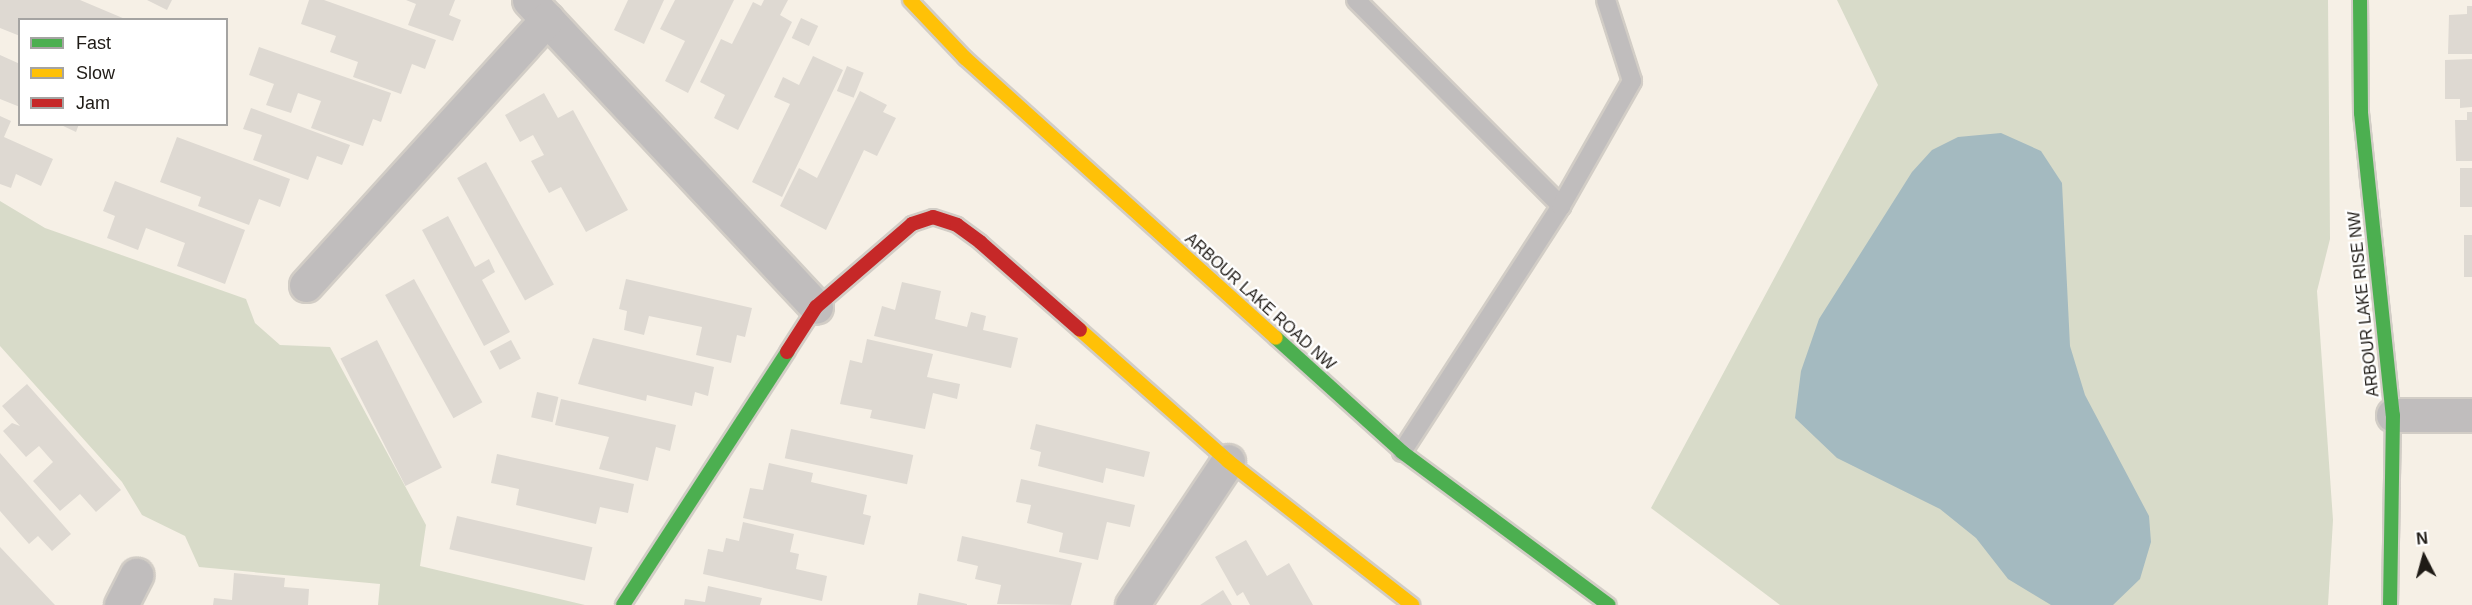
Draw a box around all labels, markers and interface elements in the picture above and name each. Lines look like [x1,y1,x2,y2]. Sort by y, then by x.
legend [18,18,228,126]
text: Fast [76,33,111,53]
text: Slow [76,63,115,83]
text: Jam [76,93,110,113]
street label: ARBOUR LAKE RISE NW [2345,210,2383,398]
street label: ARBOUR LAKE ROAD NW [1181,229,1339,375]
north arrow [2394,527,2454,587]
text: N [2415,530,2429,548]

